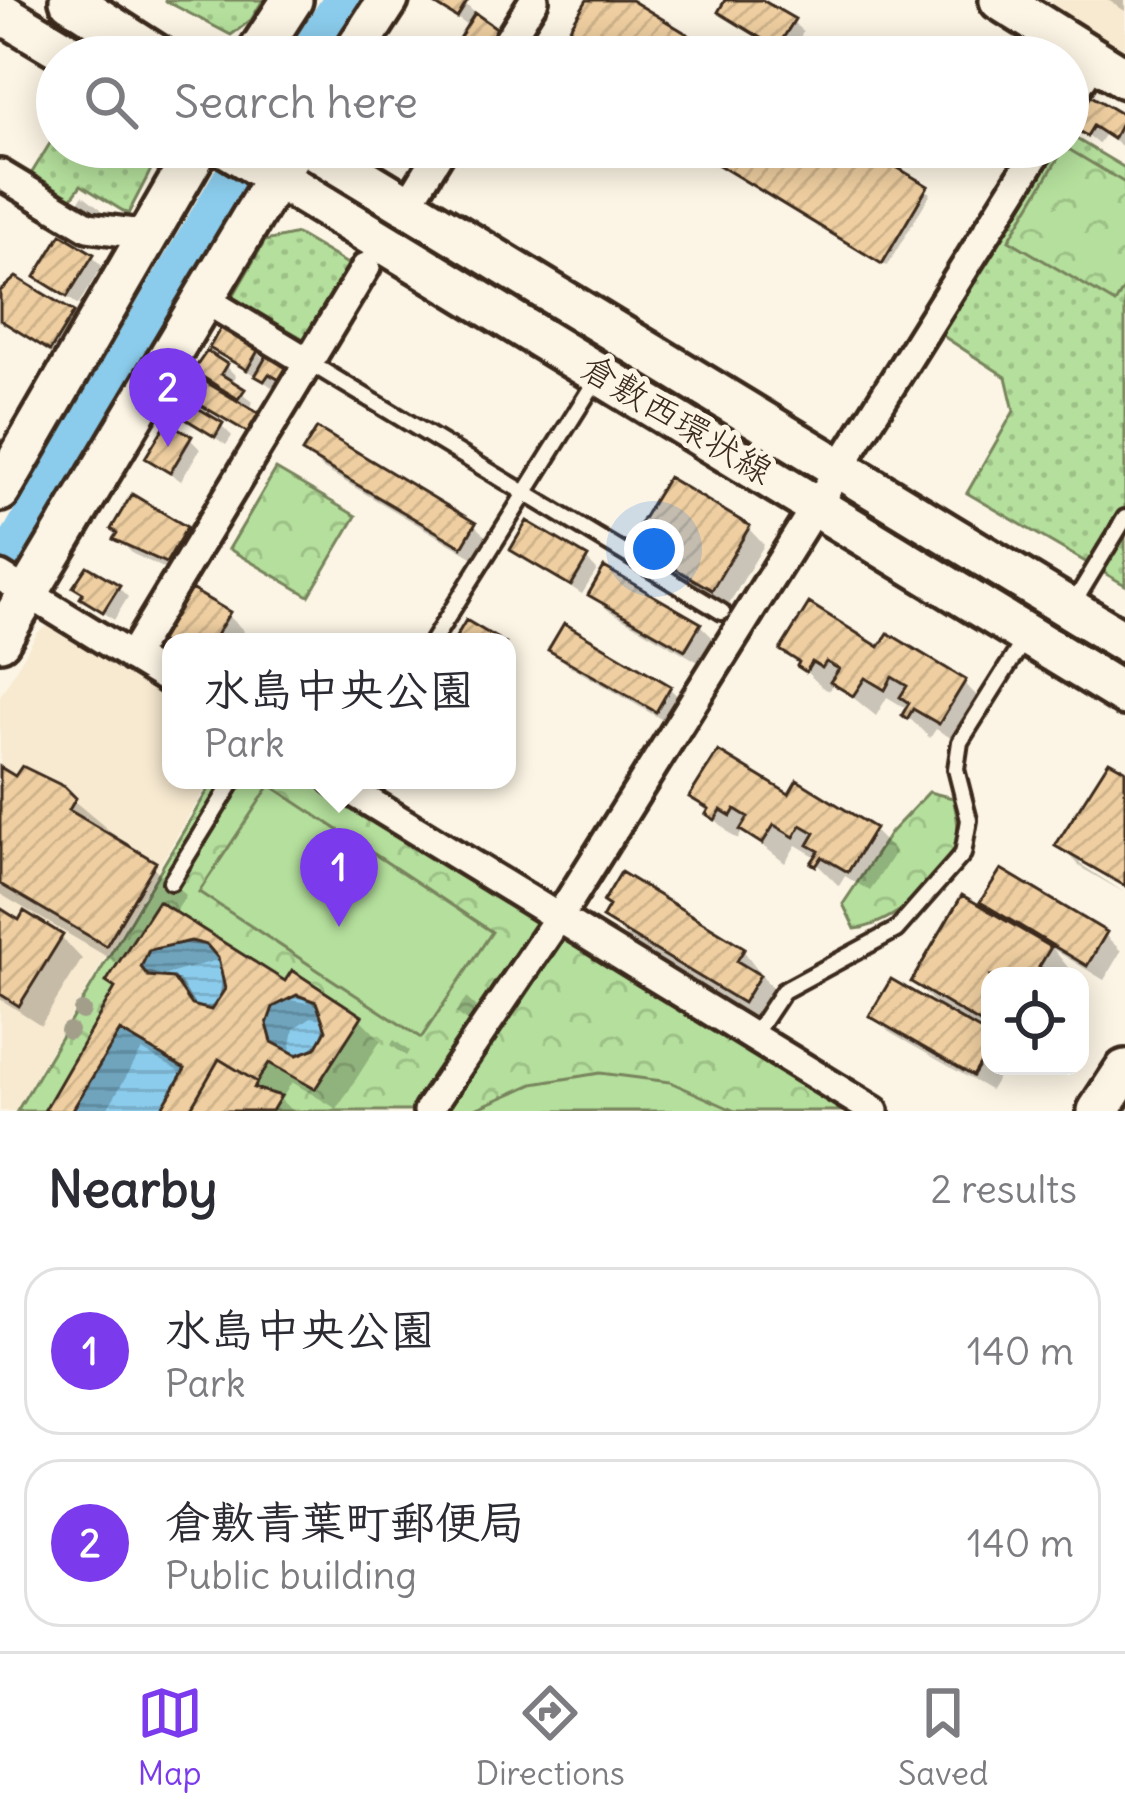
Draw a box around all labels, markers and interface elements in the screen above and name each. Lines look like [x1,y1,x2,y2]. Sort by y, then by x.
search box [36,36,1089,168]
icon: search [78,69,144,135]
text: Search here [174,74,418,130]
street label: 倉敷西環状線 [573,344,781,494]
pin: 2 [129,348,207,447]
your location [624,519,684,579]
popup [162,633,516,789]
text: 水島中央公園 [204,662,474,718]
text: Park [204,719,285,768]
pin: 1 [300,828,378,927]
map controls [981,967,1089,1075]
button: locate [981,967,1089,1075]
text: Nearby [48,1157,217,1221]
text: 2 results [930,1165,1077,1214]
text: 水島中央公園 [165,1302,435,1358]
text: 1 [82,1327,98,1376]
text: 140 m [967,1327,1074,1376]
text: Park [165,1359,246,1408]
text: 倉敷青葉町郵便局 [165,1494,525,1550]
text: 2 [79,1519,101,1568]
text: 140 m [967,1519,1074,1568]
text: Public building [165,1551,417,1600]
tab: Map [137,1680,203,1794]
tab: Directions [476,1680,625,1794]
tab: Saved [898,1680,988,1794]

